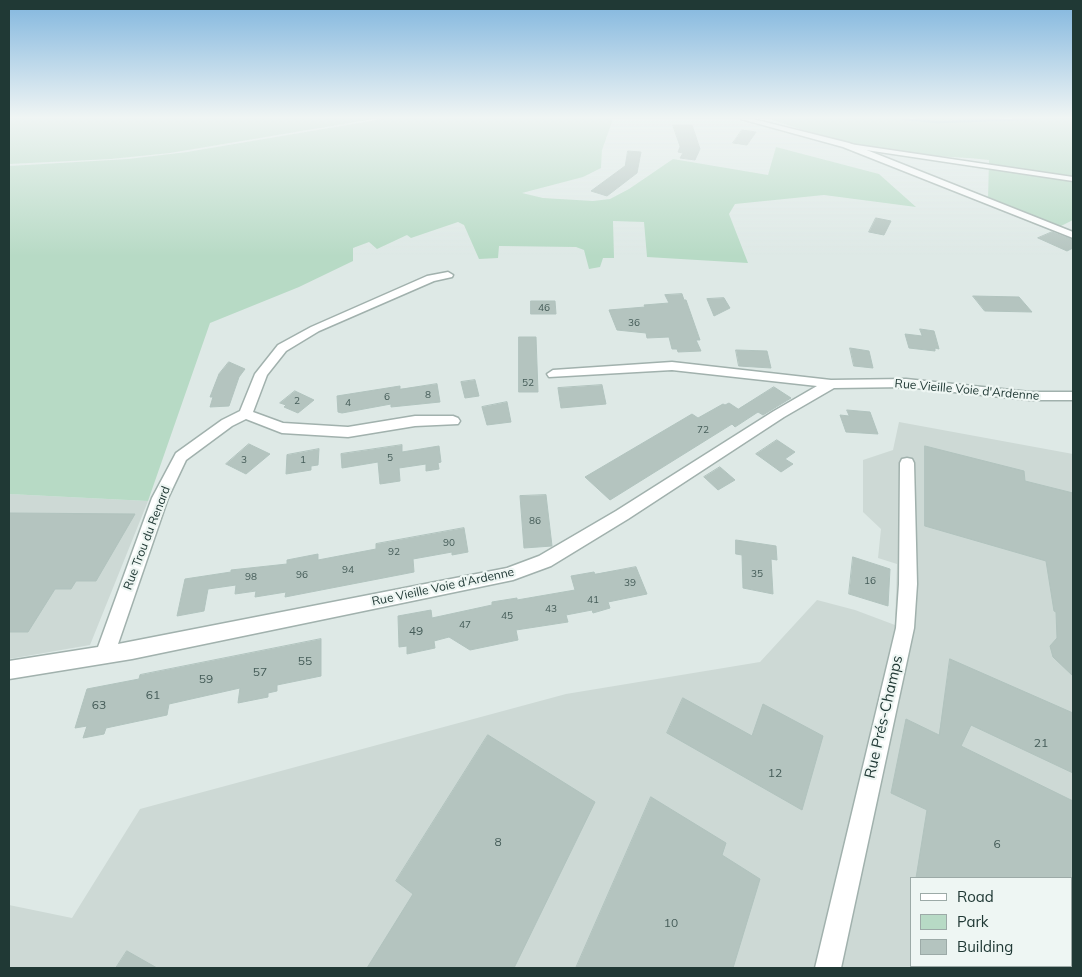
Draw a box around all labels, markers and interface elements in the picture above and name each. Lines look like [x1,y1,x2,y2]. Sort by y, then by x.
house number: 46 [538,302,550,314]
house number: 36 [628,317,640,329]
house number: 52 [522,377,534,389]
street label: Rue Vieille Voie d'Ardenne [894,377,1040,403]
house number: 8 [425,389,431,401]
house number: 6 [384,391,390,403]
house number: 2 [294,395,300,407]
house number: 4 [345,397,351,409]
house number: 72 [697,424,709,436]
house number: 5 [387,452,393,464]
house number: 3 [241,454,247,466]
house number: 1 [300,454,306,466]
street label: Rue Trou du Renard [121,484,173,592]
house number: 86 [529,515,541,527]
house number: 90 [443,537,455,549]
house number: 92 [388,546,400,558]
house number: 94 [342,564,354,576]
street label: Rue Vieille Voie d'Ardenne [370,565,516,609]
house number: 35 [751,568,763,580]
house number: 96 [296,569,308,581]
house number: 98 [245,571,257,583]
house number: 16 [864,575,876,587]
house number: 39 [624,577,636,589]
house number: 41 [587,594,599,606]
house number: 43 [545,603,557,615]
house number: 45 [501,610,513,622]
house number: 47 [459,619,471,631]
house number: 49 [409,624,423,638]
house number: 55 [298,654,312,668]
street label: Rue Prés-Champs [861,654,907,780]
house number: 57 [253,665,267,679]
house number: 59 [199,672,213,686]
house number: 61 [146,688,160,702]
house number: 63 [92,698,106,712]
house number: 21 [1034,736,1048,750]
house number: 12 [768,766,782,780]
house number: 8 [494,835,502,849]
house number: 6 [993,837,1001,851]
legend [910,877,1072,967]
text: Road [957,887,994,906]
text: Park [957,912,989,931]
house number: 10 [664,916,678,930]
text: Building [957,937,1013,956]

